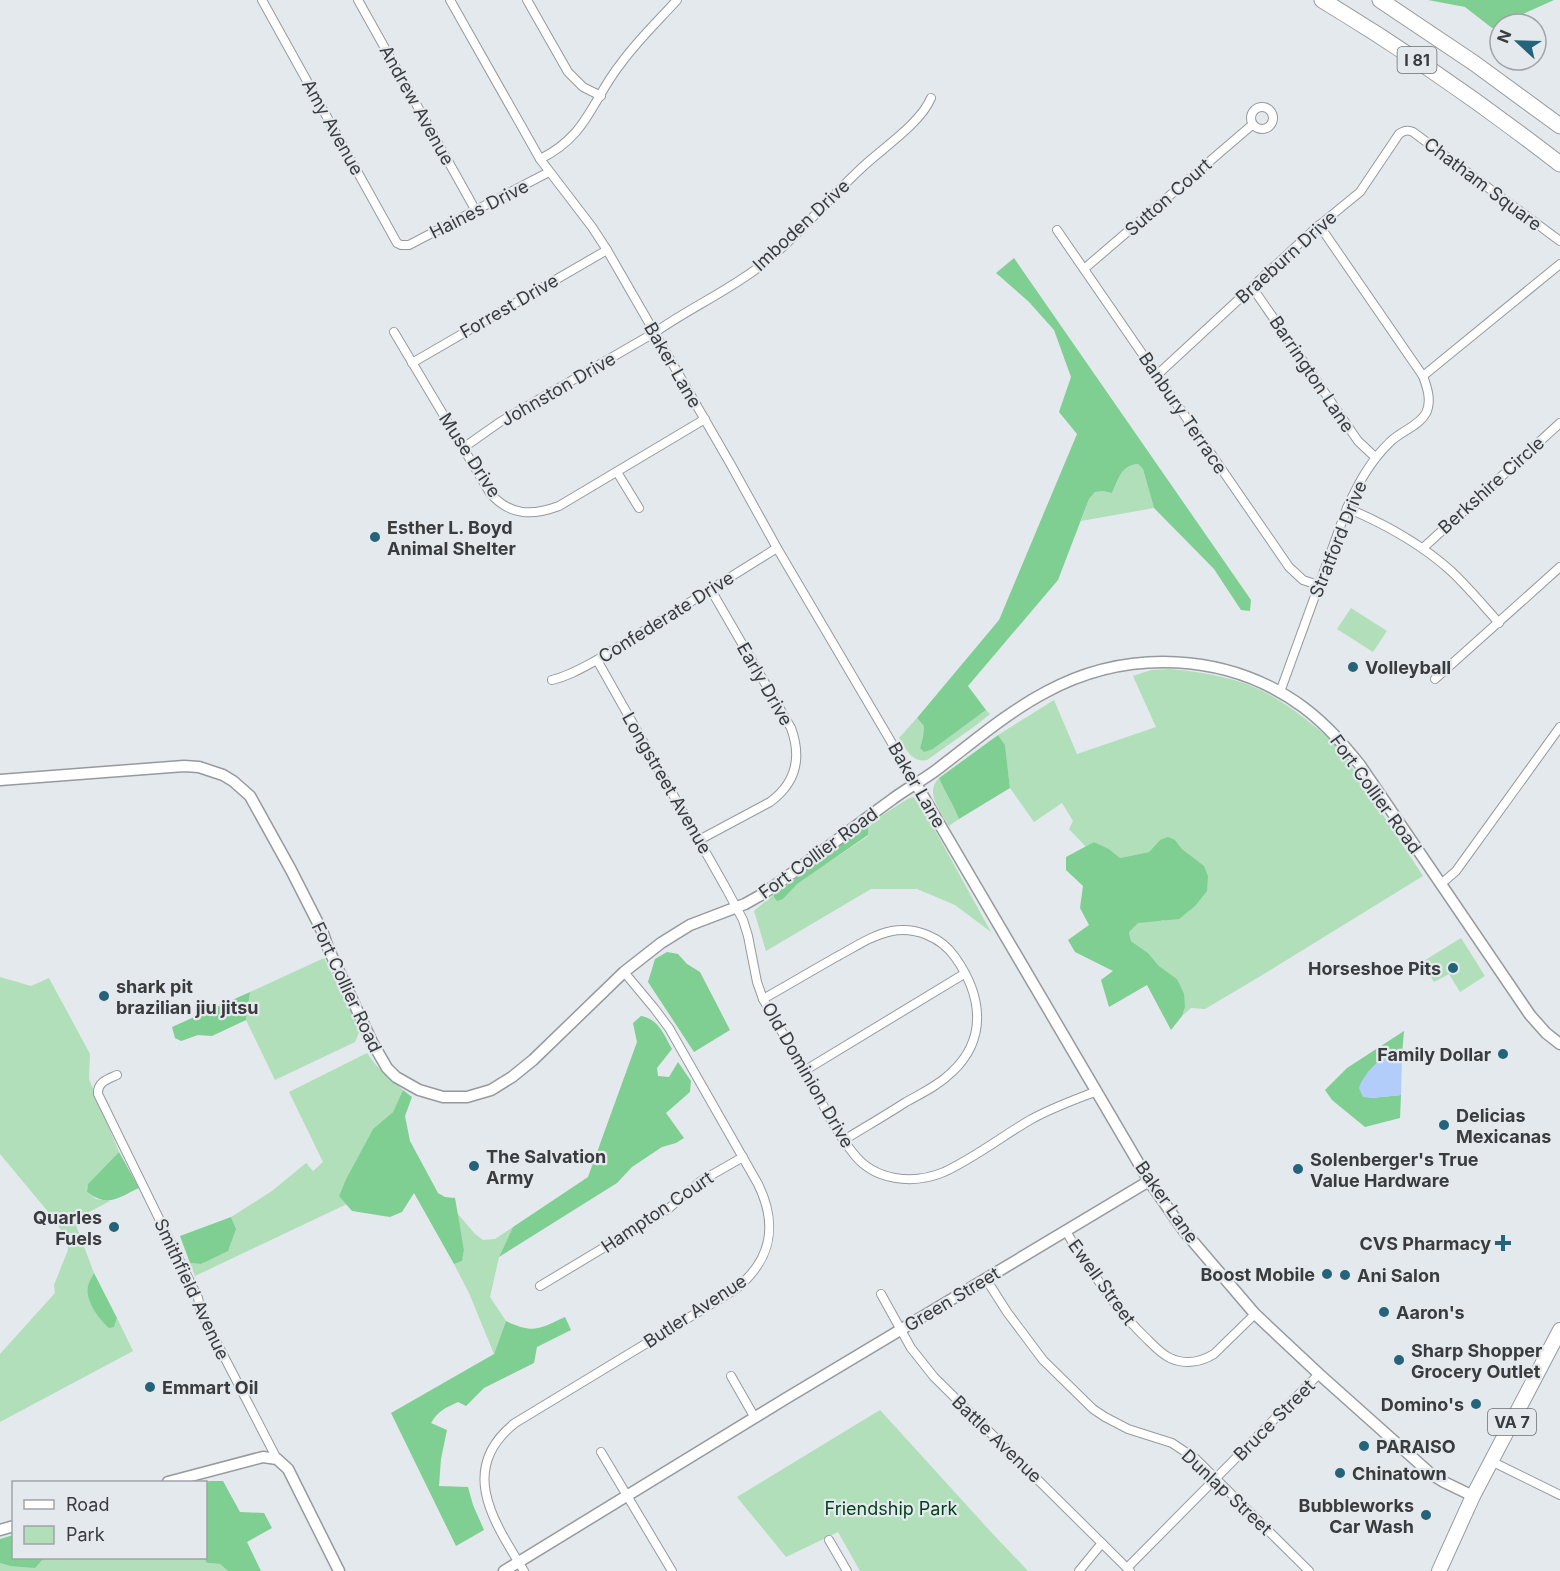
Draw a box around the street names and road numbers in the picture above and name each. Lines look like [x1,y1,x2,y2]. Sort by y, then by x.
street label: Andrew Avenue [375,41,459,169]
road number: I 81 [1398,47,1436,73]
street label: Amy Avenue [298,75,368,179]
street label: Chatham Square [1420,133,1546,235]
street label: Sutton Court [1121,154,1215,240]
street label: Haines Drive [426,175,532,243]
street label: Imboden Drive [748,175,854,275]
street label: Braeburn Drive [1231,206,1341,308]
street label: Forrest Drive [456,269,562,343]
street label: Barrington Lane [1265,312,1359,436]
street label: Baker Lane [640,319,706,411]
street label: Johnston Drive [497,348,619,430]
street label: Banbury Terrace [1135,348,1231,478]
street label: Muse Drive [435,409,505,501]
street label: Berkshire Circle [1434,432,1548,538]
street label: Stratford Drive [1305,478,1371,600]
street label: Confederate Drive [594,567,738,667]
street label: Early Drive [733,639,797,729]
street label: Longstreet Avenue [618,709,716,857]
street label: Fort Collier Road [1326,731,1426,857]
street label: Baker Lane [884,739,950,831]
street label: Fort Collier Road [755,803,881,903]
street label: Fort Collier Road [308,918,386,1056]
street label: Old Dominion Drive [758,999,858,1151]
street label: Baker Lane [1131,1157,1203,1247]
street label: Hampton Court [597,1167,717,1257]
street label: Smithfield Avenue [150,1215,234,1363]
street label: Ewell Street [1064,1235,1140,1329]
street label: Green Street [901,1262,1004,1336]
street label: Butler Avenue [640,1270,750,1352]
street label: Bruce Street [1229,1375,1319,1465]
street label: Battle Avenue [948,1391,1046,1487]
road number: VA 7 [1488,1409,1536,1435]
street label: Dunlap Street [1178,1445,1277,1539]

